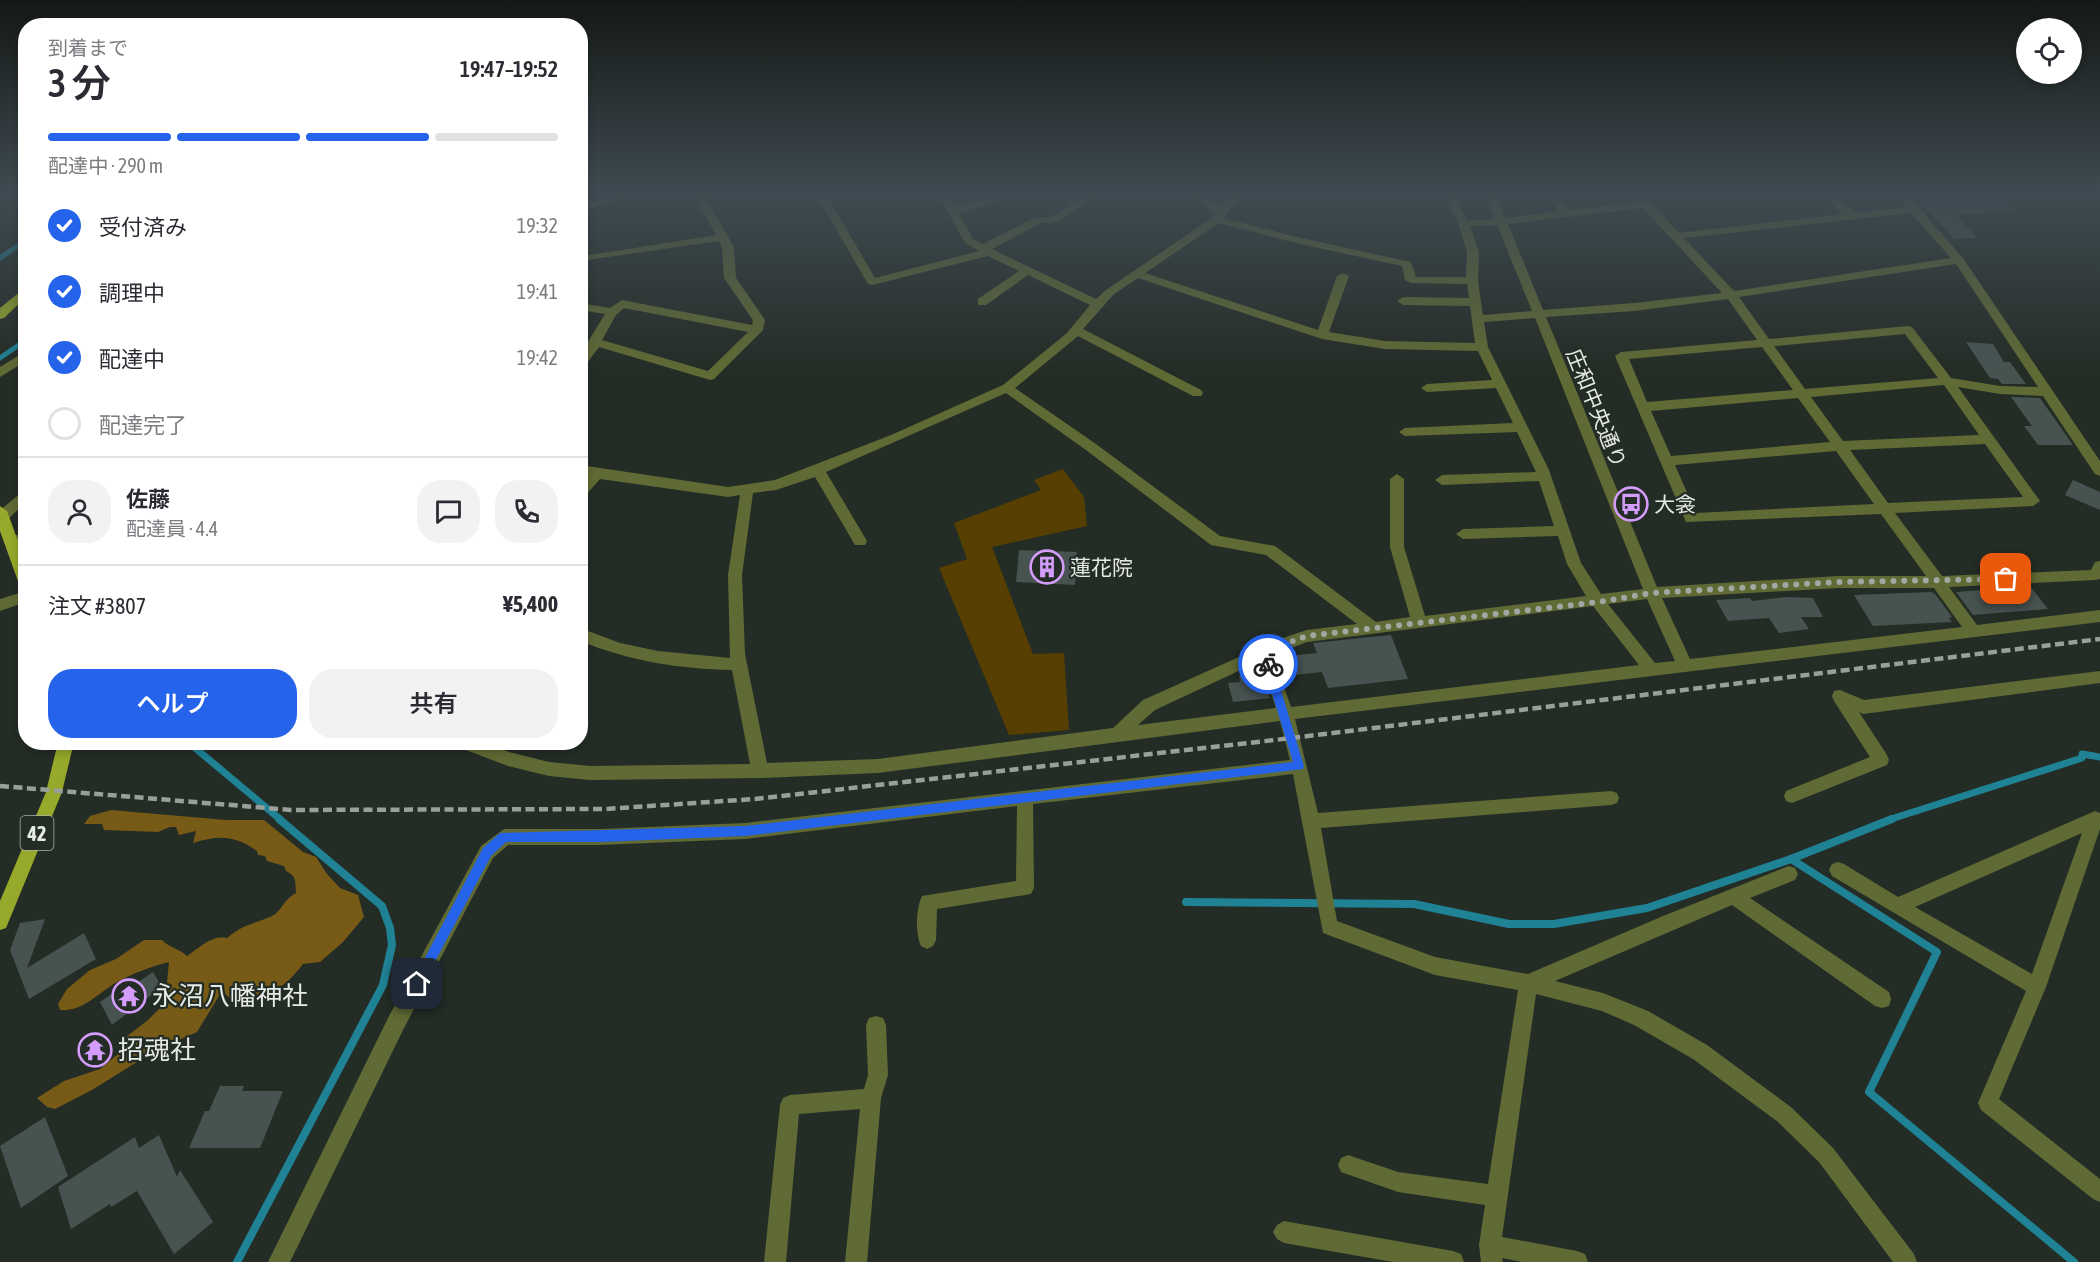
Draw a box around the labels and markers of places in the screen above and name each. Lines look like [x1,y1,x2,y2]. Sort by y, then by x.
bus stop icon: 大衾 [1613,486,1649,522]
place label: 大衾 [1654,492,1696,516]
building icon: 蓮花院 [1029,549,1065,585]
pin [1980,553,2031,604]
place label: 蓮花院 [1070,555,1133,579]
pin [391,958,442,1009]
temple icon: 永沼八幡神社 [111,978,147,1014]
place label: 永沼八幡神社 [152,981,308,1011]
temple icon: 招魂社 [77,1032,113,1068]
place label: 招魂社 [118,1035,196,1065]

